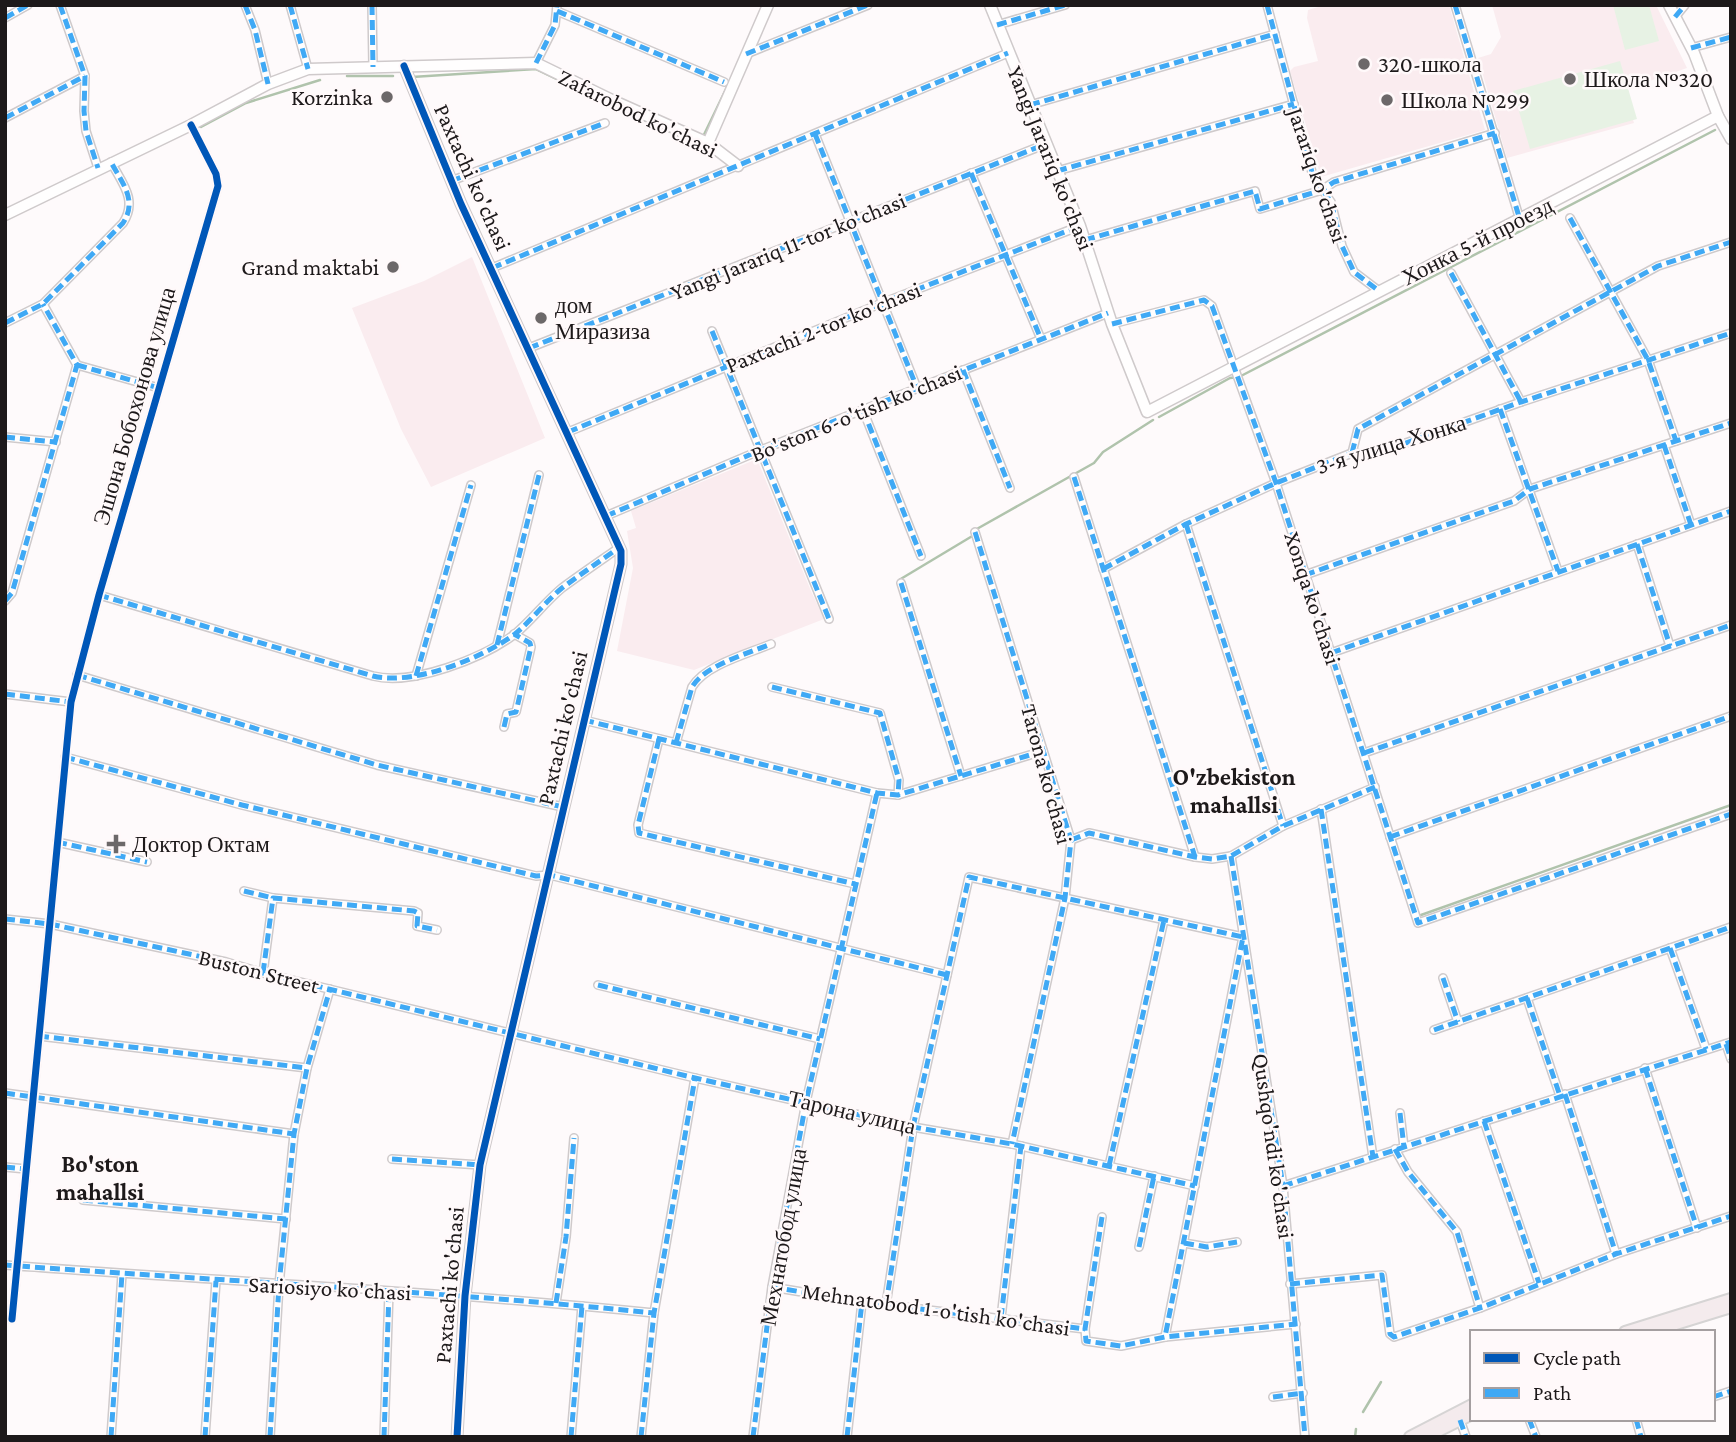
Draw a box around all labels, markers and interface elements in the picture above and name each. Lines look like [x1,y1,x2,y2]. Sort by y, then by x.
place label: 320-школа [1378,51,1482,77]
marker: 320-школа [1356,56,1372,72]
street label: Yangi Jarariq ko'chasi [1002,62,1100,254]
street label: Zafarobod ko'chasi [554,63,722,163]
place label: Школа №320 [1584,66,1713,92]
marker: Школа №320 [1562,71,1578,87]
place label: Korzinka [291,84,373,110]
place label: Школа №299 [1401,87,1530,113]
marker: Korzinka [379,89,395,105]
marker: Школа №299 [1379,92,1395,108]
street label: Paxtachi ko'chasi [429,100,517,254]
street label: Jarariq ko'chasi [1282,102,1353,246]
street label: Yangi Jarariq 11-tor ko'chasi [667,187,909,305]
street label: Хонка 5-й проезд [1397,191,1557,290]
place label: Grand maktabi [241,254,379,280]
marker: Grand maktabi [385,259,401,275]
street label: Paxtachi 2-tor ko'chasi [722,276,924,378]
street label: Эшона Бобохонова улица [88,284,180,528]
place label: дом Миразиза [555,292,650,344]
marker: дом Миразиза [533,310,549,326]
street label: Bo'ston 6-o'tish ko'chasi [747,359,965,467]
street label: 3-я улица Хонка [1313,409,1469,479]
street label: Xonqa ko'chasi [1279,528,1347,668]
street label: Paxtachi ko'chasi [532,648,592,808]
street label: Tarona ko'chasi [1016,701,1078,847]
district label: O'zbekiston mahallsi [1173,763,1296,818]
place label: Доктор Октам [132,831,270,857]
marker: Доктор Октам [106,834,126,854]
street label: Buston Street [196,943,322,999]
street label: Qushqo'ndi ko'chasi [1248,1052,1300,1240]
street label: Тарона улица [786,1085,918,1139]
street label: Мехнатобод улица [755,1146,811,1328]
district label: Bo'ston mahallsi [56,1150,144,1205]
street label: Paxtachi ko'chasi [429,1205,469,1365]
street label: Sariosiyo ko'chasi [248,1271,412,1305]
street label: Mehnatobod 1-o'tish ko'chasi [800,1277,1072,1341]
legend [1470,1330,1715,1421]
text: Cycle path [1533,1346,1621,1370]
text: Path [1533,1381,1571,1405]

